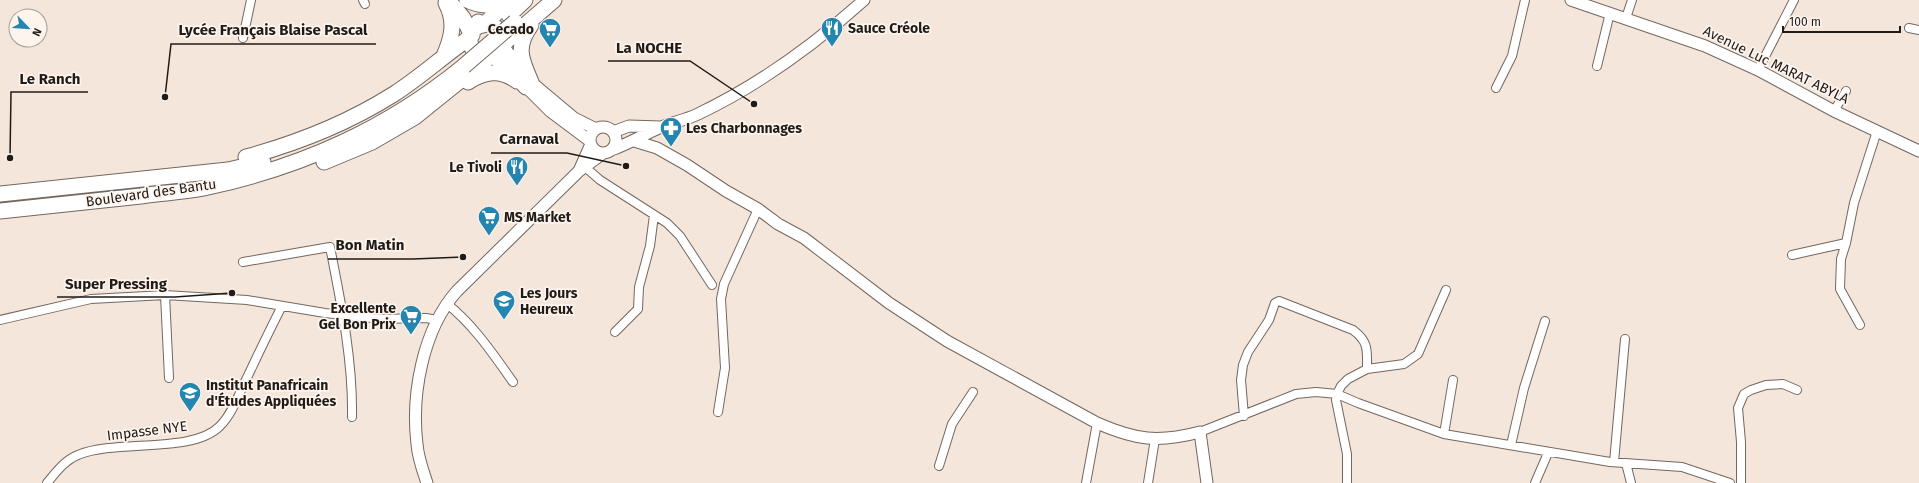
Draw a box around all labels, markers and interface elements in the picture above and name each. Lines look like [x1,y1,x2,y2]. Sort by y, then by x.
north arrow [8,8,48,48]
scale bar [1783,8,1900,34]
restaurant icon: Sauce Créole [819,15,845,48]
text: 100 m [1789,15,1821,29]
supermarket icon: Cecado [537,16,563,49]
callout: Lycée Français Blaise Pascal [171,17,376,44]
place label: Sauce Créole [848,20,930,37]
text: Lycée Français Blaise Pascal [179,21,368,40]
place label: Cecado [488,21,534,38]
street label: Avenue Luc MARAT ABYLA [1700,22,1852,108]
text: N [29,26,44,38]
callout: La NOCHE [608,34,690,61]
text: La NOCHE [616,39,682,57]
callout: Le Ranch [11,65,88,92]
text: Le Ranch [20,70,80,88]
pharmacy icon: Les Charbonnages [658,115,684,148]
place label: Les Charbonnages [686,120,802,137]
callout: Carnaval [491,126,567,153]
text: Carnaval [499,130,559,148]
restaurant icon: Le Tivoli [504,154,530,187]
place label: Le Tivoli [449,159,502,176]
street label: Boulevard des Bantu [85,175,217,211]
supermarket icon: MS Market [476,204,502,237]
place label: MS Market [504,209,572,226]
callout: Bon Matin [328,232,413,259]
text: Bon Matin [336,236,404,254]
callout: Super Pressing [57,270,175,297]
text: Super Pressing [65,275,168,293]
place label: Les Jours Heureux [520,285,578,318]
school or university icon: Les Jours Heureux [491,288,517,321]
place label: Excellente Gel Bon Prix [319,300,397,333]
supermarket icon: Excellente Gel Bon Prix [398,303,424,336]
place label: Institut Panafricain d'Études Appliquées [206,377,336,410]
school or university icon: Institut Panafricain d'Études Appliquées [177,380,203,413]
street label: Impasse NYE [106,418,188,444]

